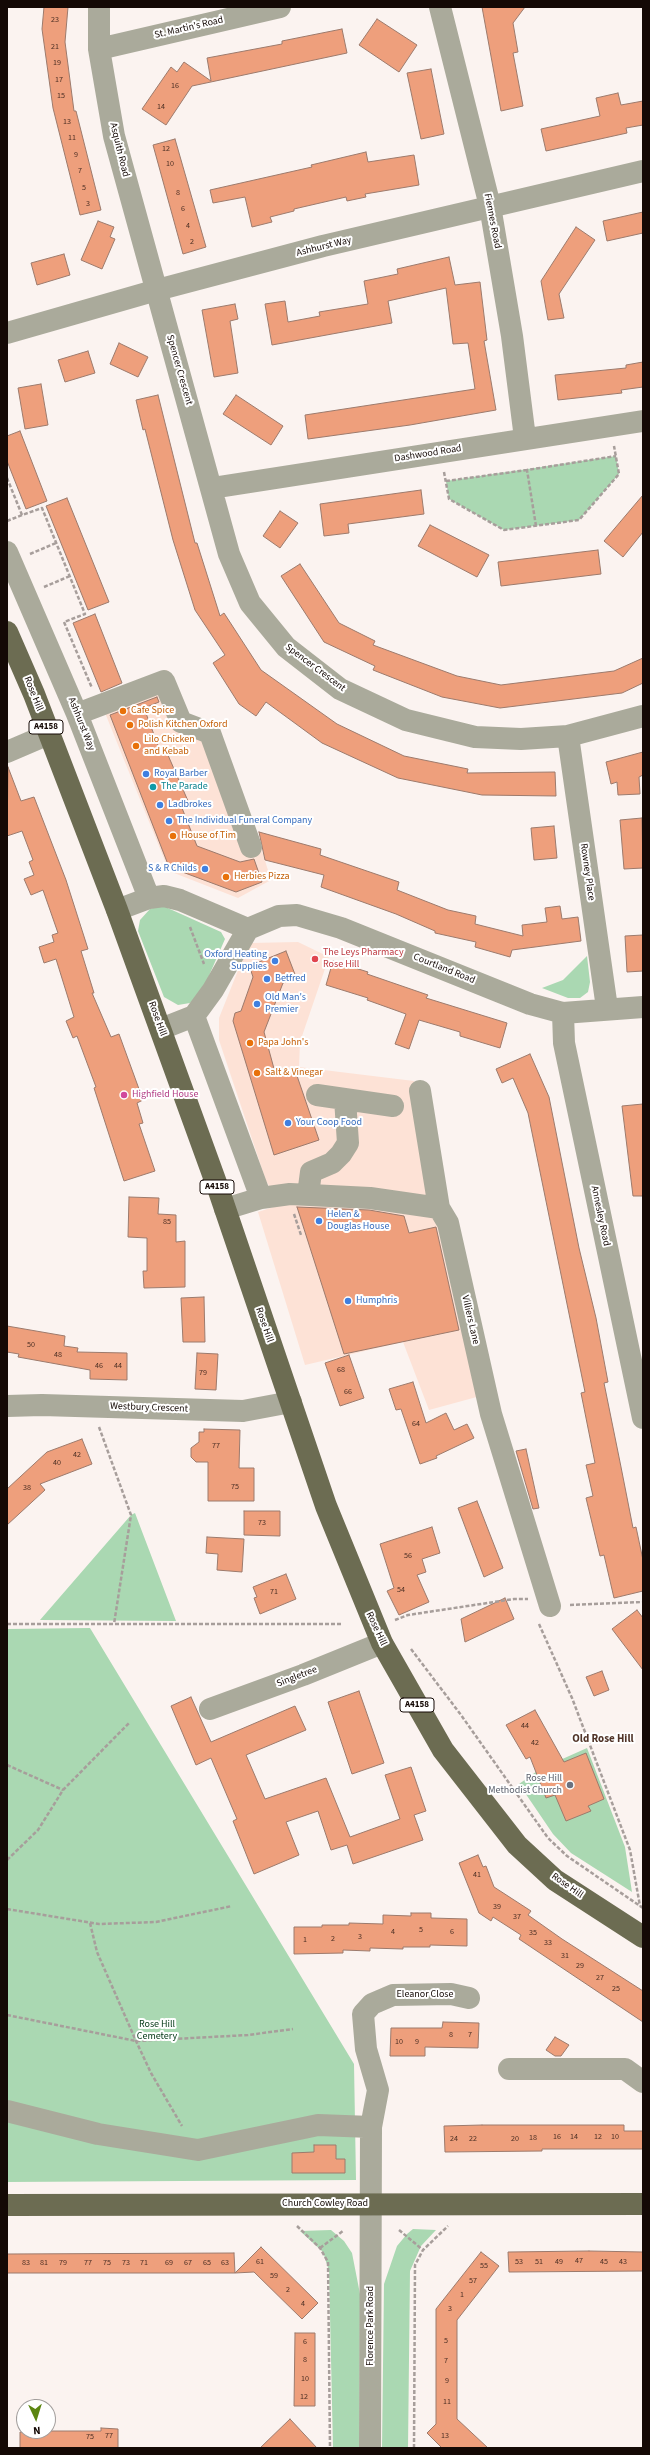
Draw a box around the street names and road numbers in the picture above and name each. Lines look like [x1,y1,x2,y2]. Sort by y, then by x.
street label: St. Martin's Road [154,14,224,42]
street label: Asquith Road [106,122,132,178]
street label: Fiennes Road [481,192,503,250]
street label: Ashhurst Way [295,234,353,260]
street label: Spencer Crescent [163,334,195,406]
street label: Dashwood Road [394,443,462,465]
street label: Spencer Crescent [282,641,348,695]
street label: Rose Hill [21,675,45,713]
street label: Ashhurst Way [65,696,97,752]
road number: A4158 [29,720,63,734]
street label: Rowney Place [577,843,597,901]
street label: Courtland Road [411,951,477,987]
street label: Rose Hill [145,1000,169,1038]
road number: A4158 [200,1180,234,1194]
street label: Annesley Road [588,1185,612,1247]
street label: Villiers Lane [459,1294,481,1346]
street label: Rose Hill [252,1306,276,1344]
street label: Westbury Crescent [110,1401,188,1415]
street label: Rose Hill [363,1610,389,1648]
street label: Singletree [275,1664,319,1690]
road number: A4158 [400,1698,434,1712]
street label: Rose Hill [549,1871,585,1901]
street label: Eleanor Close [397,1989,453,2001]
street label: Church Cowley Road [282,2198,368,2210]
street label: Florence Park Road [365,2286,377,2366]

